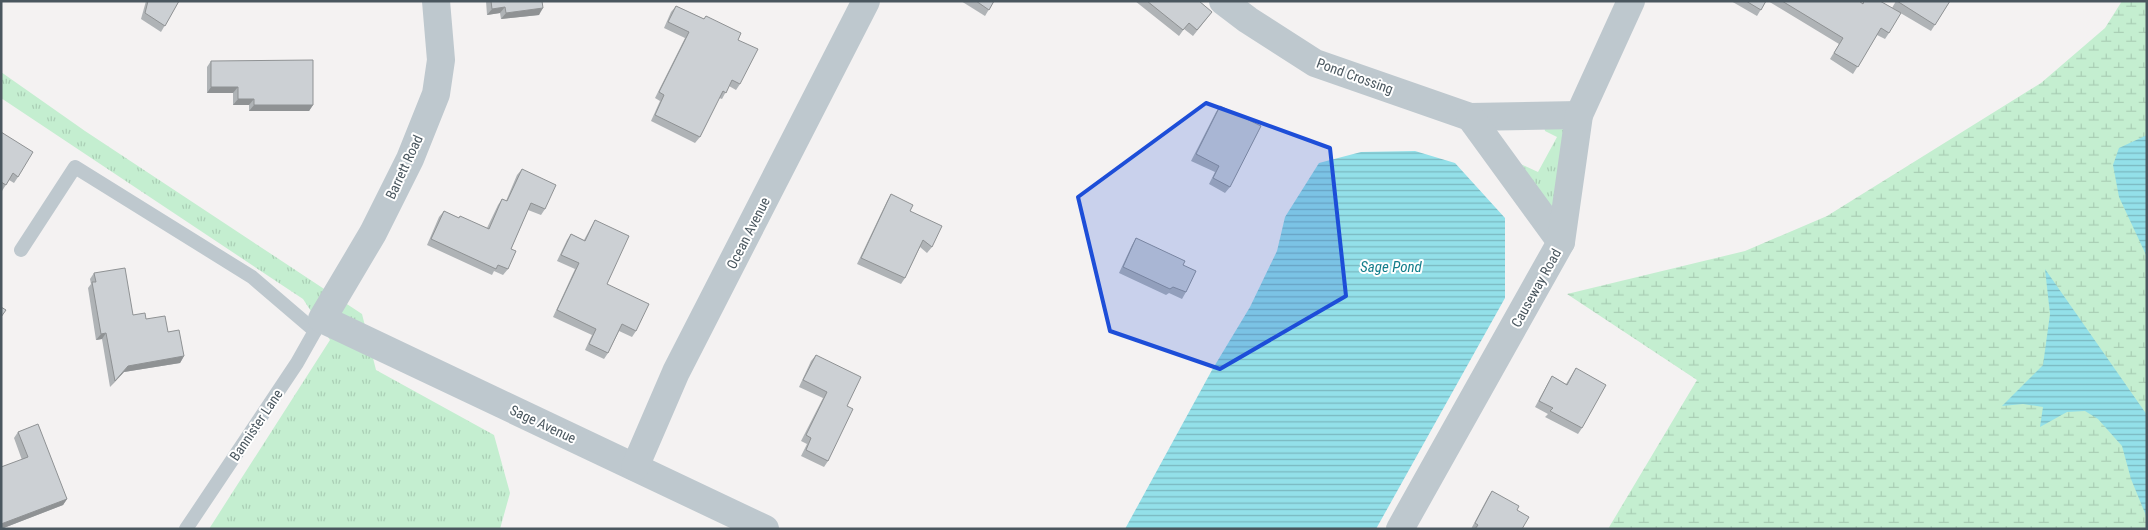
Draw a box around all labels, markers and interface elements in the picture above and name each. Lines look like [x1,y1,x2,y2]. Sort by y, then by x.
street label: Pond Crossing [1314,55,1396,97]
street label: Barrett Road [382,132,426,202]
street label: Ocean Avenue [723,194,773,272]
street label: Causeway Road [1508,246,1564,330]
water label: Sage Pond [1360,258,1423,276]
street label: Bannister Lane [226,386,286,464]
street label: Sage Avenue [507,402,579,446]

